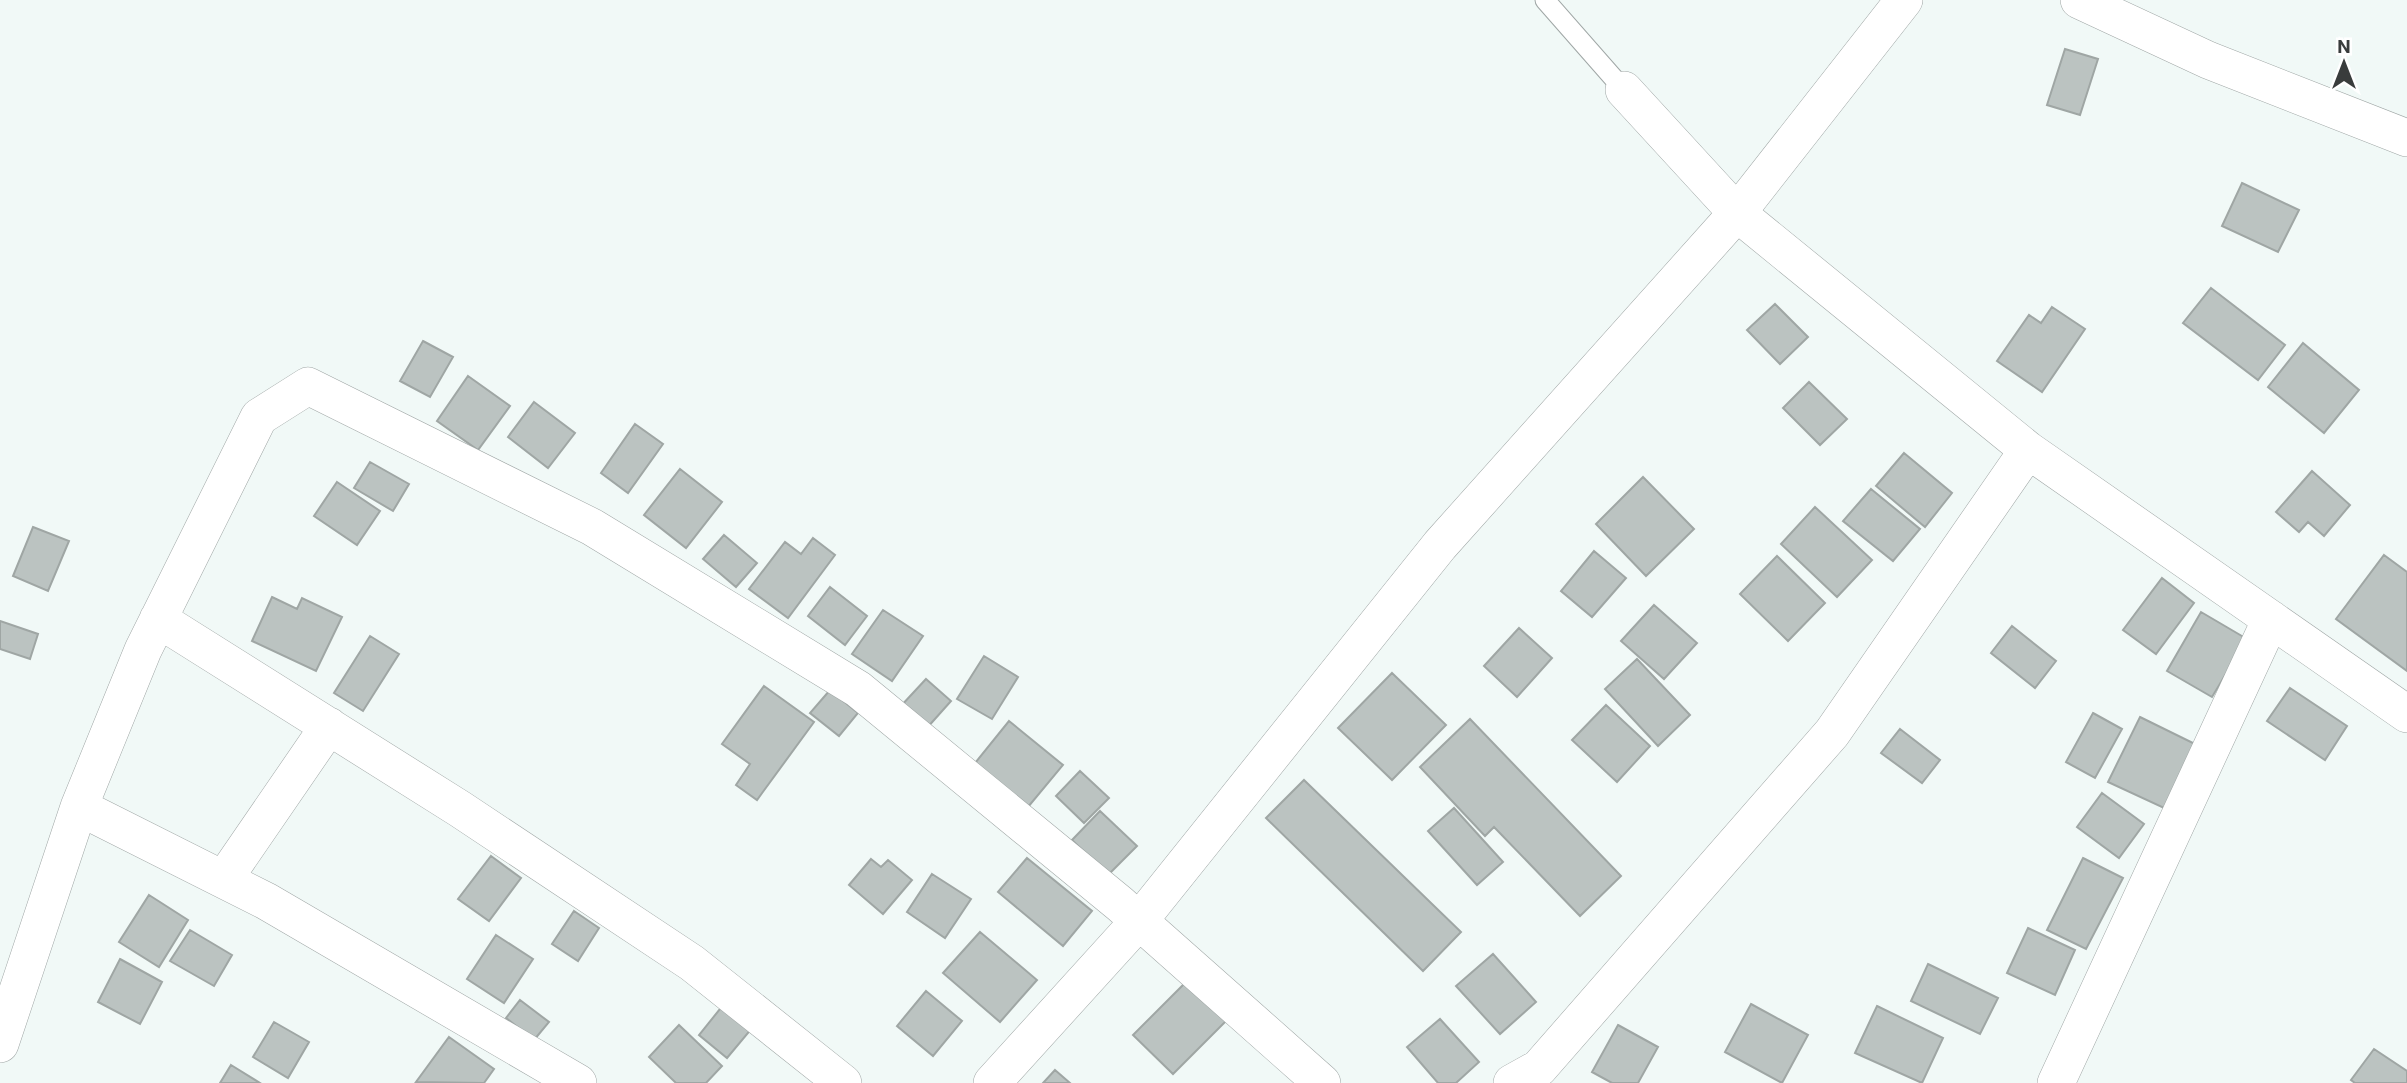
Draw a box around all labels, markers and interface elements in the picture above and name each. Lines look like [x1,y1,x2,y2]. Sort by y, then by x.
north arrow [2309,28,2379,98]
text: N [2337,35,2351,58]

